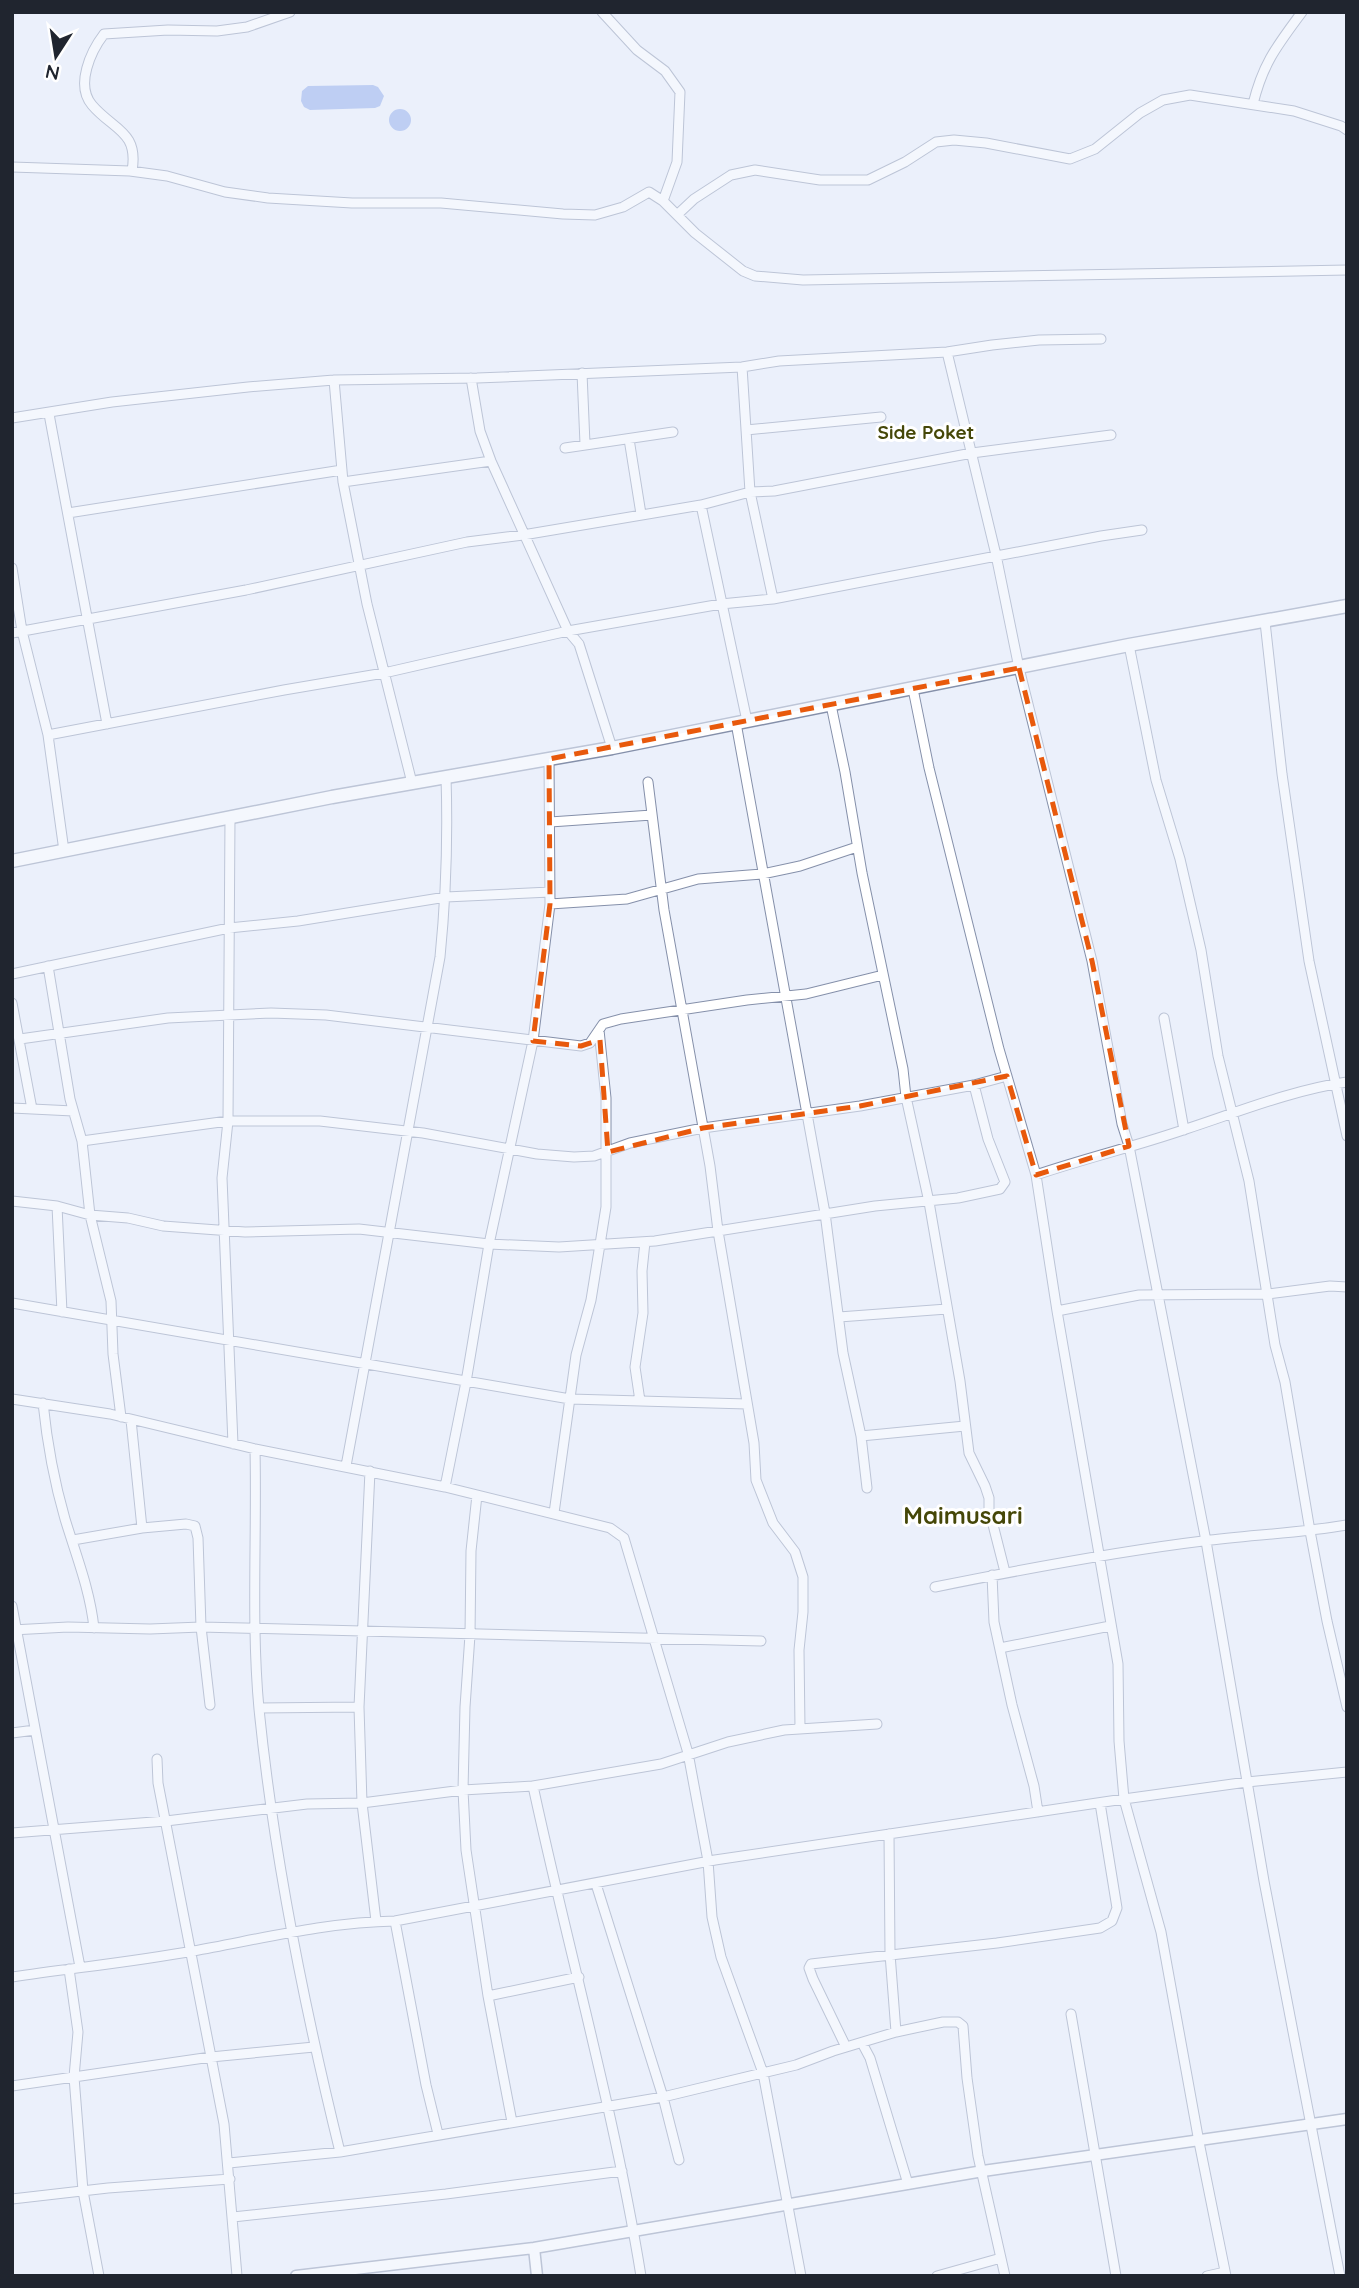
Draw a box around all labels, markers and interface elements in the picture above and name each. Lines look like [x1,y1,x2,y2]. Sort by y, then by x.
north arrow [21,21,91,91]
text: N [43,59,62,86]
district label: Side Poket [878,420,974,444]
district label: Maimusari [903,1500,1023,1530]

